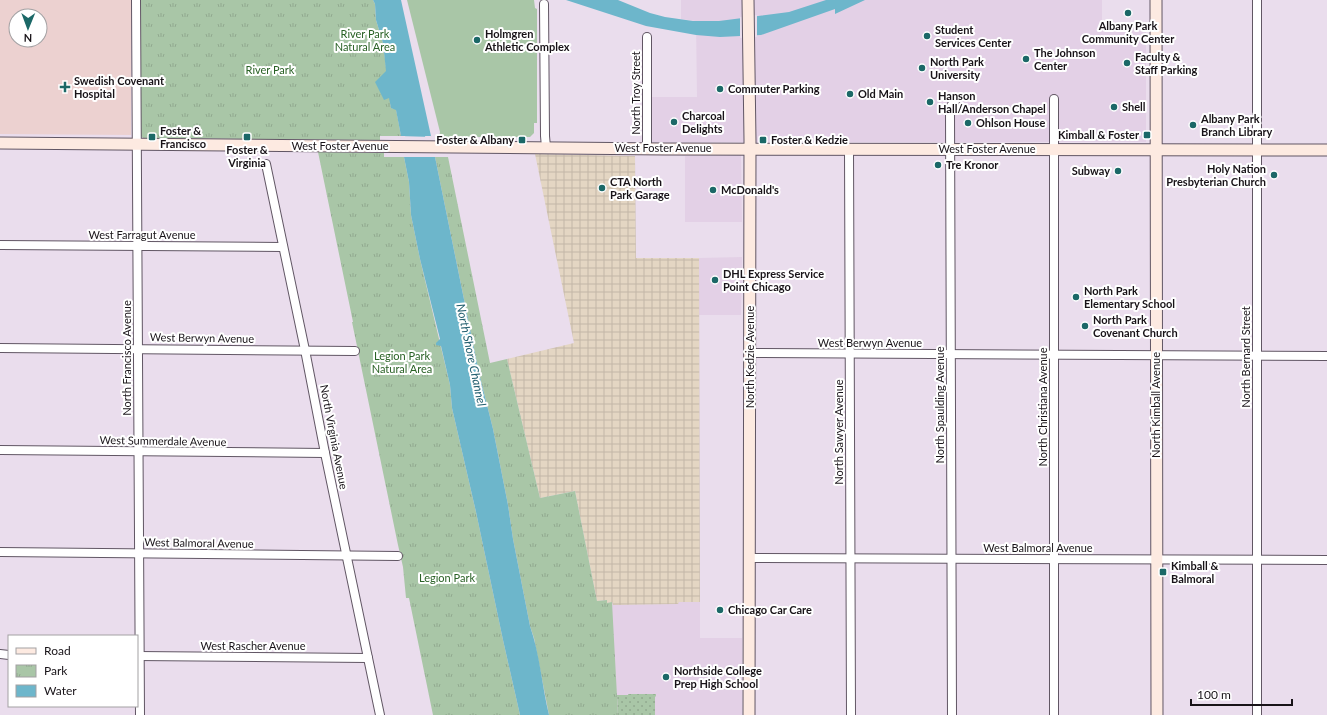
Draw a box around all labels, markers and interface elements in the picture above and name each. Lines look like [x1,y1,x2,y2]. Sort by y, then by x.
north arrow [8,8,48,48]
marker: Albany Park Community Center [1123,8,1133,18]
place label: Albany Park Community Center [1082,19,1175,45]
place label: Student Services Center [935,23,1012,49]
park label: River Park Natural Area [335,27,395,53]
place label: Holmgren Athletic Complex [484,27,570,53]
marker: Student Services Center [922,31,932,41]
text: N [23,32,32,45]
marker: Holmgren Athletic Complex [472,35,482,45]
place label: The Johnson Center [1034,46,1096,72]
place label: Faculty & Staff Parking [1135,50,1198,76]
street label: North Troy Street [629,51,642,135]
marker: The Johnson Center [1021,54,1031,64]
place label: North Park University [930,55,984,81]
marker: Faculty & Staff Parking [1122,58,1132,68]
park label: River Park [246,63,295,76]
marker: North Park University [917,63,927,73]
place label: Swedish Covenant Hospital [74,74,165,100]
marker: Swedish Covenant Hospital [59,81,71,93]
place label: Commuter Parking [728,82,820,95]
marker: Commuter Parking [715,84,725,94]
place label: Old Main [858,87,903,100]
marker: Old Main [845,89,855,99]
place label: Hanson Hall/Anderson Chapel [938,89,1046,115]
marker: Hanson Hall/Anderson Chapel [925,97,935,107]
place label: Shell [1122,100,1146,113]
marker: Shell [1109,102,1119,112]
place label: Charcoal Delights [682,109,725,135]
place label: Albany Park Branch Library [1200,112,1273,138]
place label: Ohlson House [976,116,1045,129]
marker: Charcoal Delights [669,117,679,127]
marker: Ohlson House [963,118,973,128]
marker: Albany Park Branch Library [1188,120,1198,130]
place label: Foster & Francisco [160,124,206,150]
place label: Kimball & Foster [1058,128,1140,141]
marker: Kimball & Foster [1142,130,1152,140]
marker: Foster & Francisco [147,132,157,142]
marker: Foster & Virginia [242,132,252,142]
place label: Foster & Albany [436,133,514,146]
place label: Foster & Kedzie [771,133,848,146]
marker: Foster & Albany [517,135,527,145]
marker: Foster & Kedzie [758,135,768,145]
street label: West Foster Avenue [291,139,389,152]
street label: West Foster Avenue [614,141,712,154]
street label: West Foster Avenue [938,142,1036,155]
place label: Foster & Virginia [226,143,268,169]
place label: Tre Kronor [946,158,999,171]
marker: Tre Kronor [933,160,943,170]
place label: Holy Nation Presbyterian Church [1166,162,1266,188]
place label: Subway [1072,164,1110,177]
marker: Subway [1113,166,1123,176]
marker: Holy Nation Presbyterian Church [1269,170,1279,180]
place label: CTA North Park Garage [610,175,670,201]
marker: CTA North Park Garage [597,183,607,193]
place label: McDonald's [721,183,779,196]
marker: McDonald's [708,185,718,195]
street label: West Farragut Avenue [88,228,196,241]
place label: DHL Express Service Point Chicago [723,267,824,293]
marker: DHL Express Service Point Chicago [710,275,720,285]
place label: North Park Elementary School [1084,284,1175,310]
marker: North Park Elementary School [1071,292,1081,302]
street label: North Francisco Avenue [120,300,133,416]
water label: North Shore Channel [453,302,490,408]
street label: North Kedzie Avenue [743,306,756,408]
street label: North Bernard Street [1239,306,1252,408]
place label: North Park Covenant Church [1093,313,1178,339]
marker: North Park Covenant Church [1080,321,1090,331]
street label: West Berwyn Avenue [150,330,254,345]
street label: West Berwyn Avenue [818,336,922,349]
street label: North Spaulding Avenue [933,346,946,464]
street label: North Christiana Avenue [1036,347,1049,466]
park label: Legion Park Natural Area [372,349,432,375]
street label: North Kimball Avenue [1149,352,1162,458]
street label: North Sawyer Avenue [832,379,845,485]
street label: North Virginia Avenue [318,383,351,491]
street label: West Summerdale Avenue [100,433,227,448]
street label: West Balmoral Avenue [144,535,254,550]
street label: West Balmoral Avenue [983,541,1093,554]
place label: Kimball & Balmoral [1171,559,1219,585]
marker: Kimball & Balmoral [1158,567,1168,577]
park label: Legion Park [419,571,475,584]
place label: Chicago Car Care [728,603,812,616]
marker: Chicago Car Care [715,605,725,615]
legend [8,635,138,707]
street label: West Rascher Avenue [201,639,306,652]
text: Road [44,643,71,658]
text: Park [44,663,68,678]
place label: Northside College Prep High School [674,664,762,690]
marker: Northside College Prep High School [661,672,671,682]
scale bar [1191,681,1292,707]
text: Water [44,683,77,698]
text: 100 m [1197,687,1231,702]

